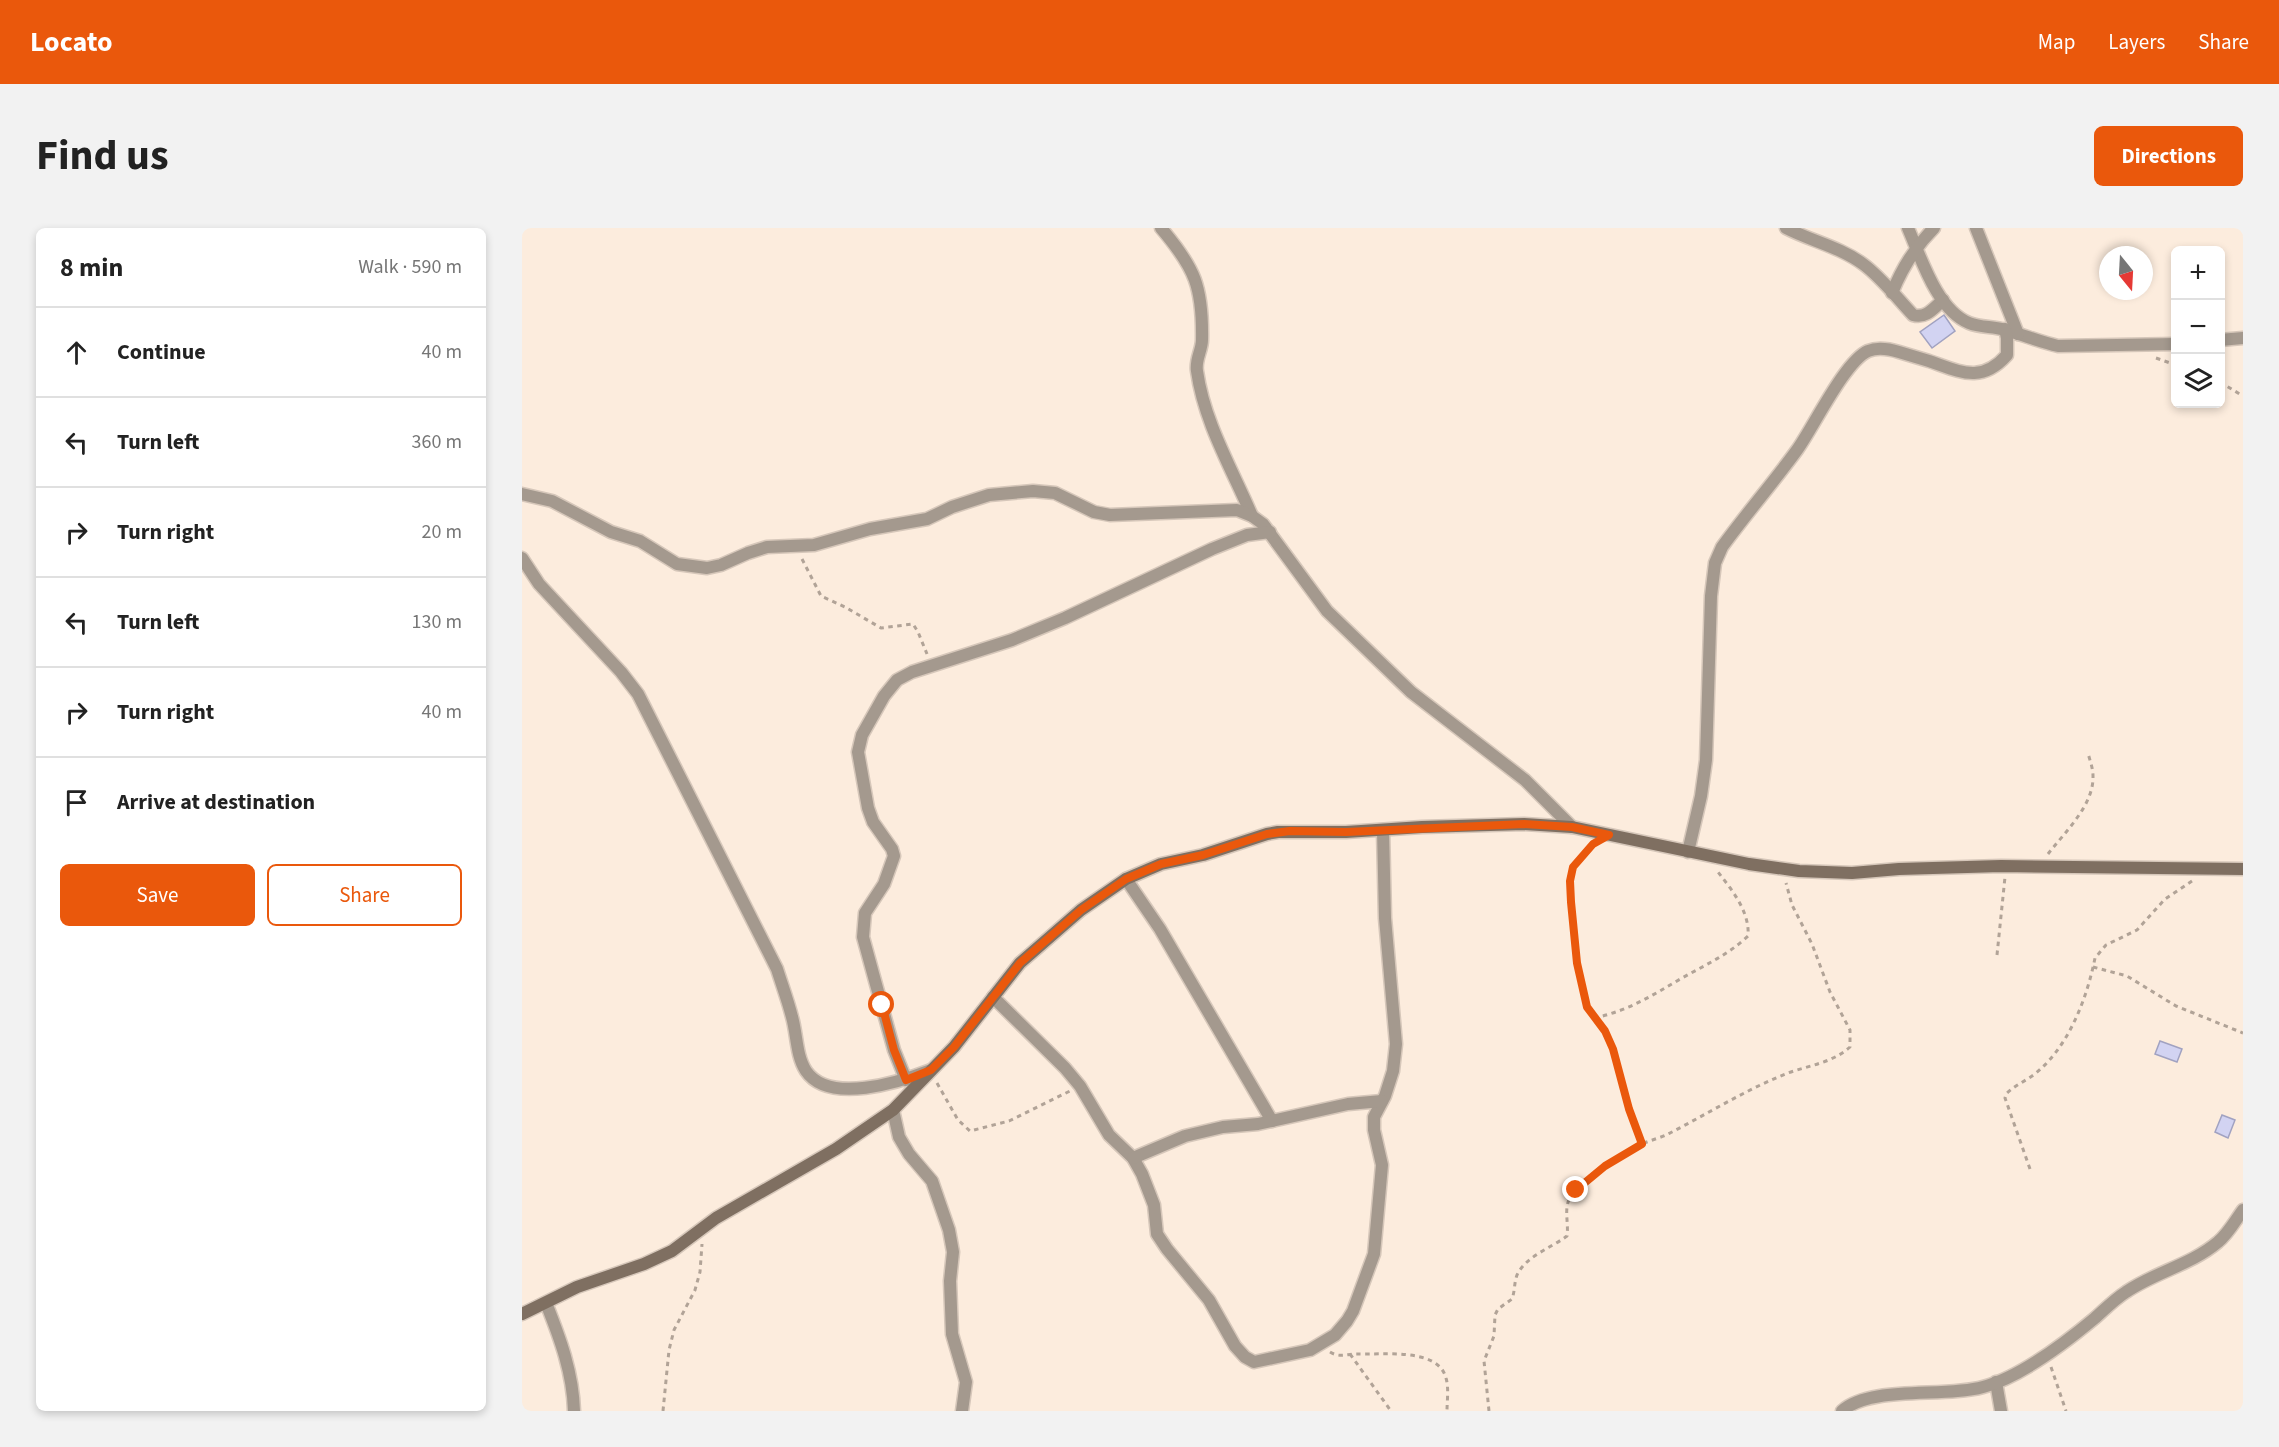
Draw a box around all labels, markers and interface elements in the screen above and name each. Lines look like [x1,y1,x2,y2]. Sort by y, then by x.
text: Locato [30,22,112,62]
text: Map [2038,27,2075,57]
text: Layers [2108,27,2165,57]
text: Share [2198,27,2249,57]
text: Find us [36,126,169,186]
button: Directions [2094,126,2243,186]
north arrow [2099,246,2153,300]
map controls [2171,246,2225,408]
button: + [2171,246,2225,300]
text: 8 min [60,249,123,286]
text: Walk · 590 m [358,253,462,281]
button: − [2171,300,2225,354]
icon: ahead [60,336,93,369]
text: Continue [117,336,206,368]
text: 40 m [422,338,462,366]
button: layers [2171,354,2225,408]
icon: left [60,426,93,459]
text: Turn left [117,426,199,458]
text: 360 m [412,428,462,456]
icon: right [60,516,93,549]
text: Turn right [117,516,214,548]
text: 20 m [422,518,462,546]
icon: left [60,606,93,639]
text: Turn left [117,606,199,638]
text: 130 m [412,608,462,636]
icon: right [60,696,93,729]
text: Turn right [117,696,214,728]
text: 40 m [422,698,462,726]
icon: arrive [60,786,93,819]
text: Arrive at destination [117,786,315,818]
button: Save [60,864,255,926]
button: Share [267,864,462,926]
route start [868,991,894,1017]
route end [1562,1176,1588,1202]

